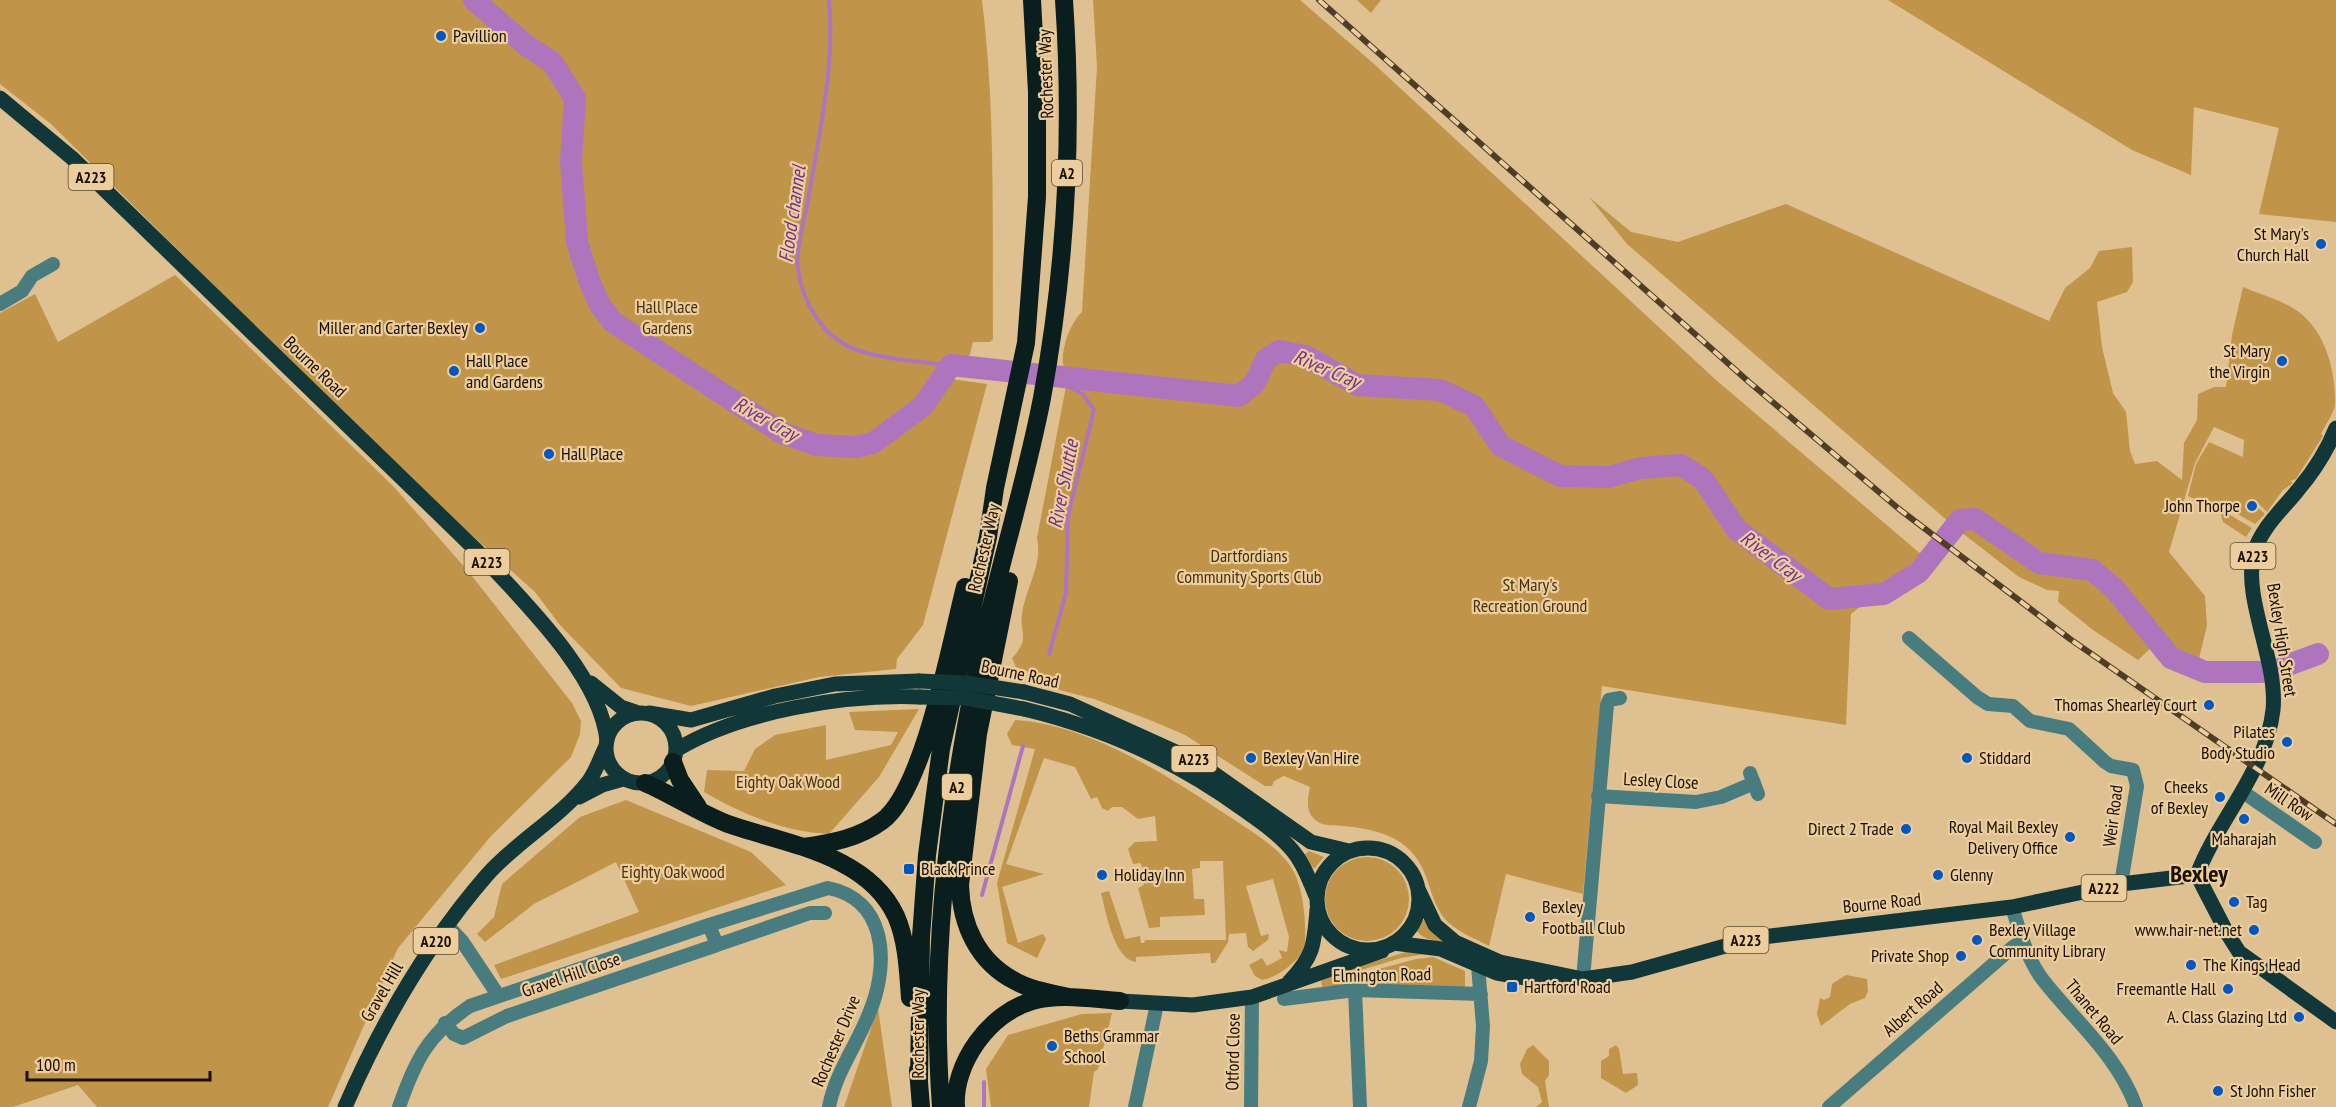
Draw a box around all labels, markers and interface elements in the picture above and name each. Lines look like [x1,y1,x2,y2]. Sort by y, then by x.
place label: Pavillion [453,24,507,47]
marker: Pavillion [434,29,448,43]
street label: Rochester Way [1032,29,1059,119]
road number: A2 [1052,160,1082,186]
water label: Flood channel [772,162,812,264]
road number: A223 [68,164,113,190]
place label: St Mary's Church Hall [2237,222,2310,266]
marker: St Mary's Church Hall [2314,237,2328,251]
park label: Hall Place Gardens [636,295,698,339]
place label: Miller and Carter Bexley [319,316,468,339]
marker: Miller and Carter Bexley [473,321,487,335]
street label: Bourne Road [279,331,352,402]
place label: St Mary the Virgin [2210,339,2270,383]
water label: River Cray [1290,343,1366,396]
place label: Hall Place and Gardens [466,349,543,393]
marker: St Mary the Virgin [2275,354,2289,368]
marker: Hall Place and Gardens [447,364,461,378]
water label: River Cray [729,391,805,448]
water label: River Shuttle [1042,436,1085,530]
place label: Hall Place [561,442,623,465]
marker: Hall Place [542,447,556,461]
place label: John Thorpe [2164,494,2240,517]
marker: John Thorpe [2245,499,2259,513]
street label: Rochester Way [962,501,1005,594]
water label: River Cray [1735,525,1809,589]
road number: A223 [2230,543,2276,569]
park label: Dartfordians Community Sports Club [1176,544,1322,588]
road number: A223 [464,549,510,575]
park label: St Mary's Recreation Ground [1473,573,1587,617]
street label: Bexley High Street [2262,581,2303,698]
street label: Bourne Road [979,654,1061,693]
place label: Thomas Shearley Court [2054,693,2197,716]
marker: Thomas Shearley Court [2202,698,2216,712]
place label: Pilates Body Studio [2201,720,2275,764]
marker: Pilates Body Studio [2280,735,2294,749]
road number: A223 [1172,746,1216,772]
place label: Bexley Van Hire [1263,746,1359,769]
place label: Stiddard [1979,746,2031,769]
marker: Bexley Van Hire [1244,751,1258,765]
marker: Stiddard [1960,751,1974,765]
street label: Lesley Close [1623,767,1699,794]
park label: Eighty Oak Wood [736,770,840,793]
road number: A2 [942,774,972,800]
place label: Cheeks of Bexley [2151,775,2208,819]
street label: Mill Row [2261,777,2318,826]
street label: Weir Road [2097,784,2128,848]
marker: Cheeks of Bexley [2213,790,2227,804]
marker: Maharajah [2237,812,2251,826]
place label: Royal Mail Bexley Delivery Office [1949,815,2058,859]
place label: Direct 2 Trade [1808,817,1894,840]
marker: Direct 2 Trade [1899,822,1913,836]
place label: Maharajah [2212,827,2276,850]
marker: Royal Mail Bexley Delivery Office [2063,830,2077,844]
place label: Black Prince [921,857,996,880]
district label: Bexley [2170,858,2228,889]
park label: Eighty Oak wood [621,860,725,883]
marker: Black Prince [902,862,916,876]
place label: Holiday Inn [1114,863,1185,886]
place label: Glenny [1950,863,1993,886]
marker: Holiday Inn [1095,868,1109,882]
marker: Glenny [1931,868,1945,882]
road number: A222 [2082,875,2126,901]
street label: Bourne Road [1842,887,1922,918]
place label: Tag [2246,890,2268,913]
place label: Bexley Football Club [1542,895,1625,939]
marker: Tag [2227,895,2241,909]
marker: Bexley Football Club [1523,910,1537,924]
place label: Bexley Village Community Library [1989,918,2106,962]
place label: www.hair-net.net [2135,918,2242,941]
marker: www.hair-net.net [2247,923,2261,937]
road number: A223 [1724,927,1768,953]
road number: A220 [414,928,458,954]
marker: Bexley Village Community Library [1970,933,1984,947]
place label: Private Shop [1871,944,1949,967]
street label: Gravel Hill Close [518,947,623,1002]
marker: Private Shop [1954,949,1968,963]
place label: The Kings Head [2203,953,2301,976]
street label: Gravel Hill [355,957,408,1026]
marker: The Kings Head [2184,958,2198,972]
street label: Elmington Road [1333,962,1431,987]
street label: Thanet Road [2061,974,2128,1049]
place label: Hartford Road [1524,975,1611,998]
street label: Albert Road [1878,976,1948,1041]
place label: Freemantle Hall [2116,977,2217,1000]
marker: Hartford Road [1505,980,1519,994]
marker: Freemantle Hall [2221,982,2235,996]
street label: Rochester Way [906,989,929,1079]
street label: Rochester Drive [806,992,865,1090]
place label: A. Class Glazing Ltd [2167,1005,2287,1028]
marker: A. Class Glazing Ltd [2292,1010,2306,1024]
street label: Otford Close [1220,1013,1245,1091]
place label: Beths Grammar School [1064,1024,1159,1068]
marker: Beths Grammar School [1045,1039,1059,1053]
scale bar [27,1044,210,1082]
text: 100 m [36,1053,76,1076]
place label: St John Fisher [2230,1079,2316,1102]
marker: St John Fisher [2211,1084,2225,1098]

